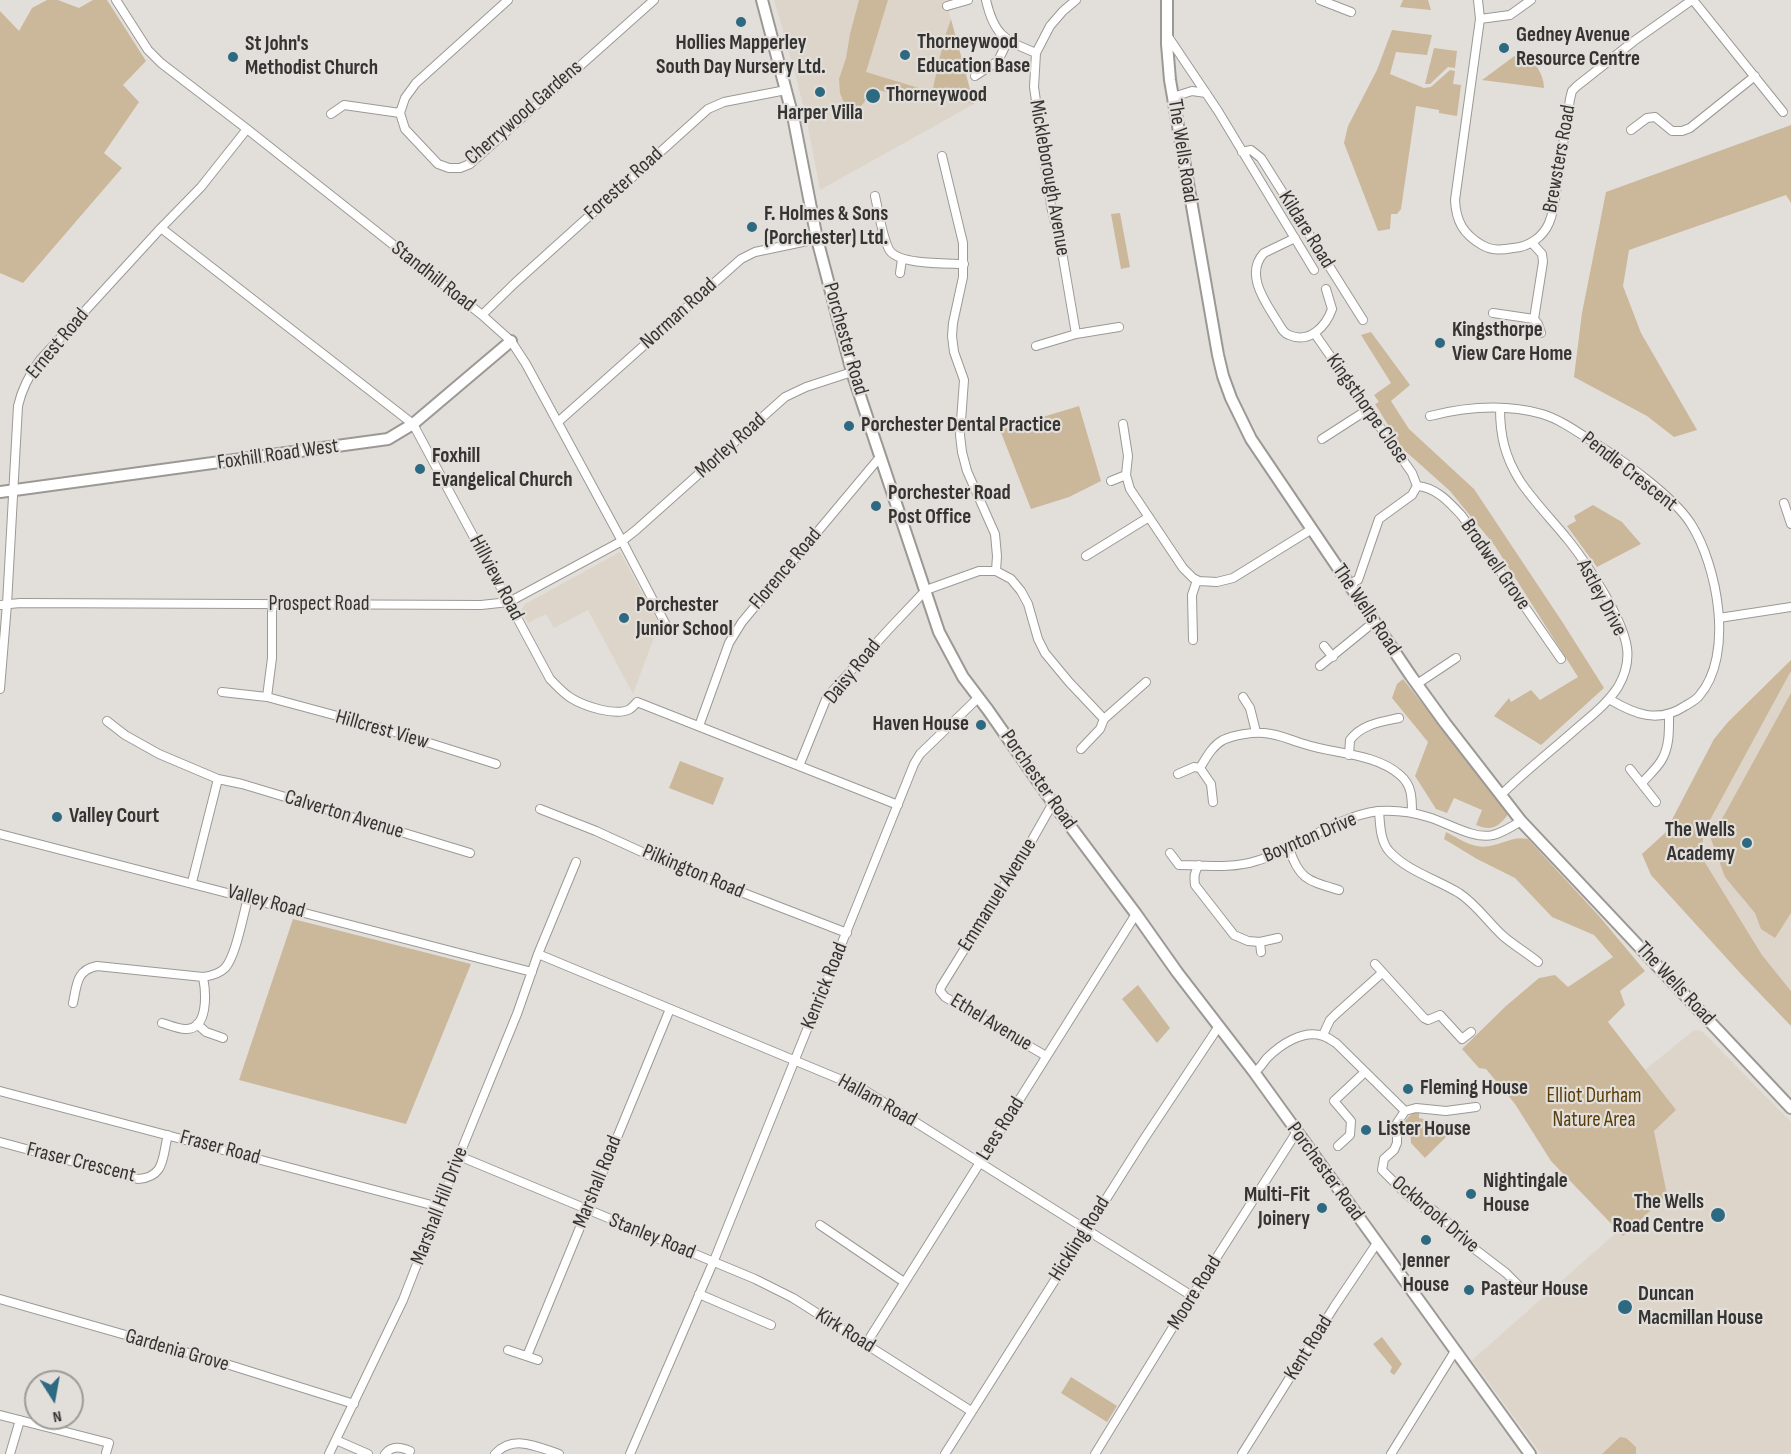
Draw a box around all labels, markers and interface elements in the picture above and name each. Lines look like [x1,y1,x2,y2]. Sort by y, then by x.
marker: Hollies Mapperley South Day Nursery Ltd. [734,15,748,29]
place label: Gedney Avenue Resource Centre [1516,23,1640,73]
place label: Thorneywood Education Base [917,30,1030,80]
place label: Hollies Mapperley South Day Nursery Ltd. [656,31,826,81]
place label: St John's Methodist Church [245,32,378,82]
marker: Gedney Avenue Resource Centre [1497,41,1511,55]
marker: Thorneywood Education Base [898,48,912,62]
marker: St John's Methodist Church [226,50,240,64]
street label: Cherrywood Gardens [460,55,588,171]
place label: Thorneywood [886,83,987,109]
marker: Harper Villa [813,85,827,99]
marker: Thorneywood [864,87,882,105]
street label: The Wells Road [1161,97,1203,205]
street label: Mickleborough Avenue [1023,98,1075,258]
place label: Harper Villa [777,101,863,127]
street label: Brewsters Road [1538,103,1582,215]
street label: Forester Road [579,142,669,226]
street label: Kildare Road [1272,187,1340,273]
place label: F. Holmes & Sons (Porchester) Ltd. [764,202,888,252]
marker: F. Holmes & Sons (Porchester) Ltd. [745,220,759,234]
street label: Standhill Road [386,236,480,318]
street label: Norman Road [636,273,722,355]
street label: Porchester Road [817,280,873,398]
street label: Ernest Road [21,304,95,384]
place label: Kingsthorpe View Care Home [1452,318,1572,368]
marker: Kingsthorpe View Care Home [1433,336,1447,350]
street label: Kingsthorpe Close [1320,349,1414,469]
street label: Morley Road [691,408,771,484]
place label: Porchester Dental Practice [861,413,1061,439]
marker: Porchester Dental Practice [842,419,856,433]
street label: Pendle Crescent [1576,427,1682,517]
street label: Foxhill Road West [216,434,340,476]
place label: Foxhill Evangelical Church [432,444,573,494]
marker: Foxhill Evangelical Church [413,462,427,476]
place label: Porchester Road Post Office [888,481,1011,531]
marker: Porchester Road Post Office [869,499,883,513]
street label: Brodwell Grove [1455,515,1535,615]
street label: Florence Road [745,523,827,615]
street label: Hillview Road [463,531,529,625]
street label: Astley Drive [1570,555,1632,641]
street label: The Wells Road [1326,560,1406,660]
street label: Prospect Road [269,592,369,618]
place label: Porchester Junior School [636,593,733,643]
marker: Porchester Junior School [617,611,631,625]
street label: Daisy Road [819,635,887,709]
street label: Hillcrest View [333,705,431,755]
place label: Haven House [873,712,969,738]
marker: Haven House [974,718,988,732]
street label: Porchester Road [995,725,1081,835]
street label: Calverton Avenue [281,785,407,845]
place label: Valley Court [69,804,159,830]
street label: Boynton Drive [1259,807,1361,869]
marker: Valley Court [50,810,64,824]
place label: The Wells Academy [1665,818,1735,868]
street label: Emmanuel Avenue [953,834,1043,956]
marker: The Wells Academy [1740,836,1754,850]
street label: Pilkington Road [638,839,748,905]
street label: Valley Road [224,880,308,924]
street label: The Wells Road [1630,937,1720,1031]
street label: Kenrick Road [796,939,854,1033]
street label: Ethel Avenue [945,989,1037,1057]
street label: Hallam Road [833,1069,921,1133]
place label: Fleming House [1420,1076,1528,1102]
marker: Fleming House [1401,1082,1415,1096]
park label: Elliot Durham Nature Area [1547,1084,1641,1134]
street label: Lees Road [972,1093,1030,1165]
place label: Lister House [1378,1117,1471,1143]
street label: Porchester Road [1281,1118,1369,1226]
marker: Lister House [1359,1123,1373,1137]
street label: Fraser Road [177,1125,263,1171]
street label: Marshall Road [568,1132,628,1232]
street label: Fraser Crescent [24,1137,138,1189]
street label: Marshall Hill Drive [406,1143,474,1269]
place label: Nightingale House [1483,1169,1568,1219]
street label: Ockbrook Drive [1386,1171,1484,1259]
place label: Multi-Fit Joinery [1244,1183,1310,1233]
marker: Nightingale House [1464,1187,1478,1201]
place label: The Wells Road Centre [1613,1190,1704,1240]
street label: Hickling Road [1044,1192,1116,1286]
marker: Multi-Fit Joinery [1315,1201,1329,1215]
marker: The Wells Road Centre [1709,1206,1727,1224]
street label: Stanley Road [605,1208,699,1266]
marker: Jenner House [1419,1233,1433,1247]
place label: Jenner House [1402,1249,1450,1299]
street label: Moore Road [1162,1251,1228,1335]
place label: Pasteur House [1481,1277,1588,1303]
place label: Duncan Macmillan House [1638,1282,1763,1332]
marker: Pasteur House [1462,1283,1476,1297]
marker: Duncan Macmillan House [1616,1298,1634,1316]
street label: Kirk Road [810,1303,880,1359]
street label: Kent Road [1279,1311,1339,1385]
street label: Gardenia Grove [122,1324,232,1378]
north arrow [24,1370,84,1430]
text: N [51,1406,63,1426]

